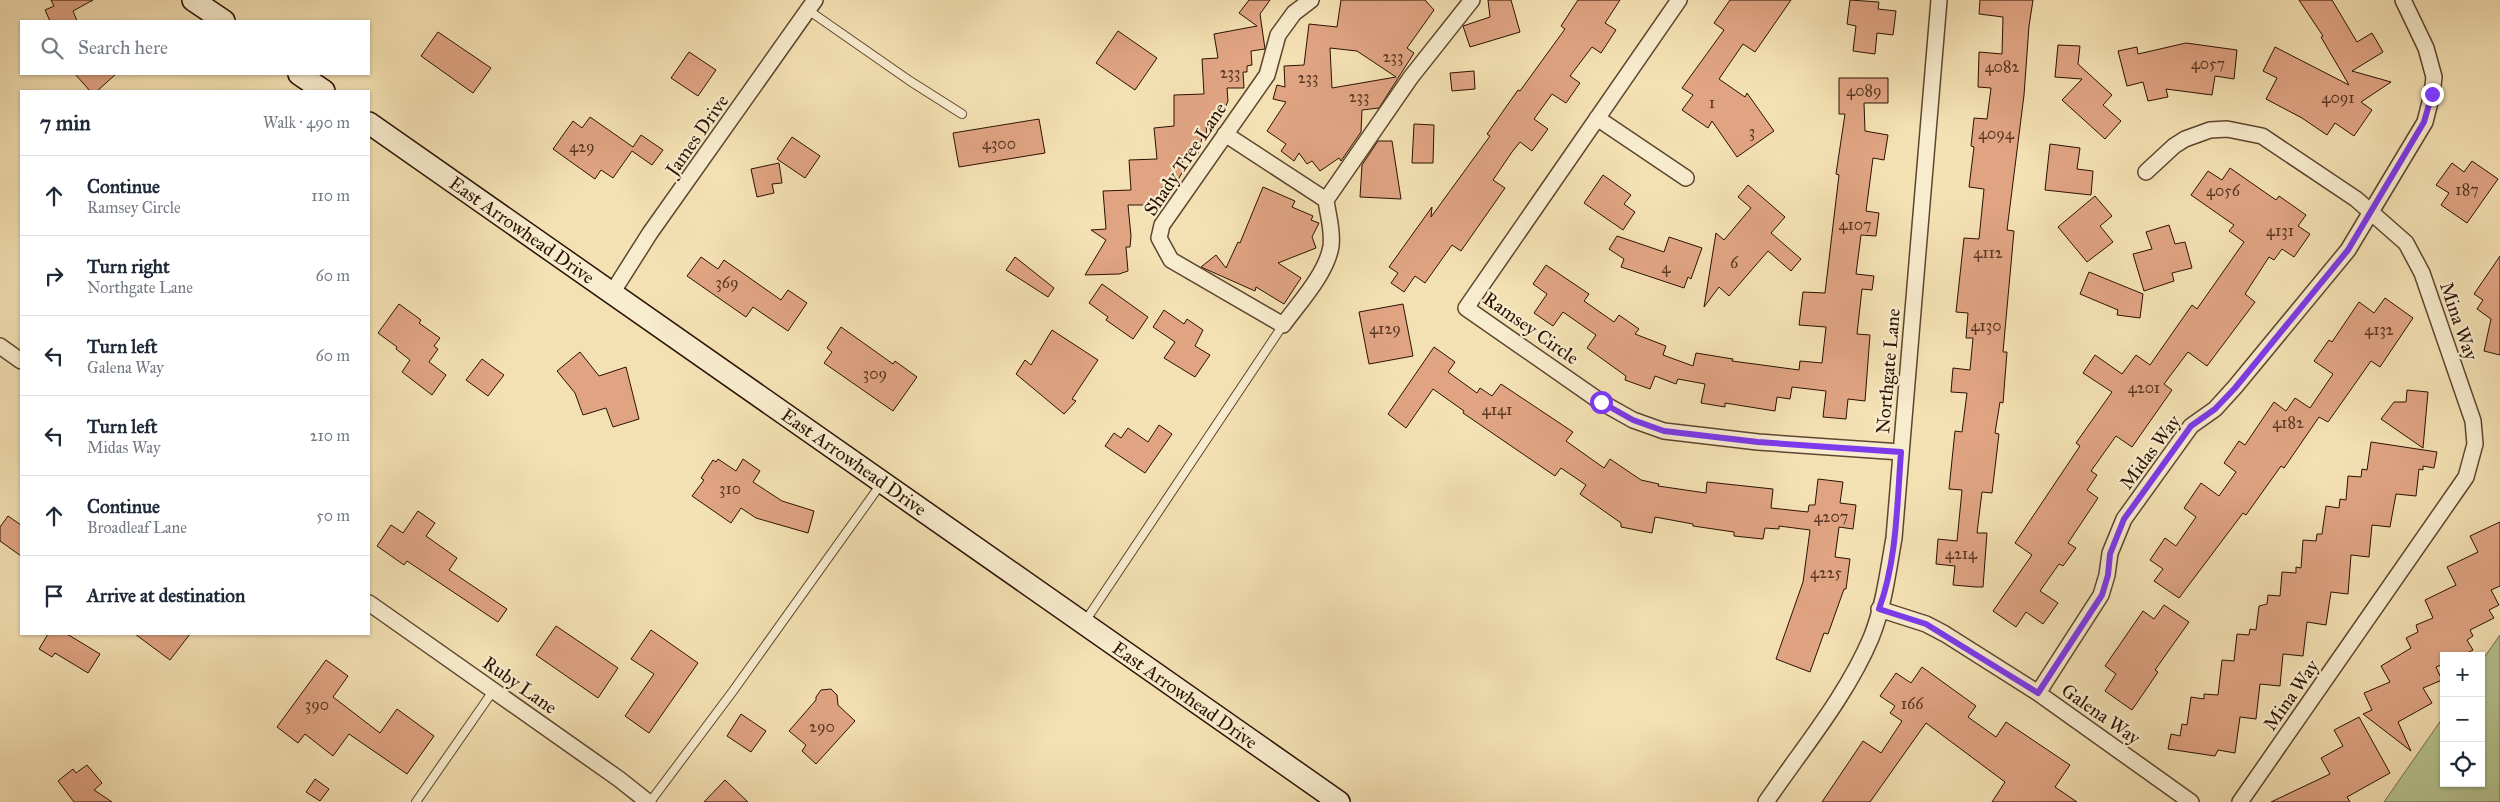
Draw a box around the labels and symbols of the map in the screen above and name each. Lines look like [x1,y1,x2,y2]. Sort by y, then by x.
house number: 233 [1383,47,1403,66]
house number: 4057 [2191,54,2225,73]
house number: 4082 [1985,57,2019,76]
house number: 233 [1220,63,1240,82]
house number: 233 [1298,68,1318,87]
house number: 4089 [1846,81,1882,100]
route end [2421,83,2444,106]
house number: 233 [1349,87,1369,106]
house number: 4091 [2321,88,2355,107]
street label: James Drive [659,90,734,182]
house number: 1 [1709,93,1715,112]
street label: Shady Tree Lane [1139,98,1231,220]
house number: 3 [1749,122,1755,141]
house number: 4094 [1978,124,2015,143]
house number: 4300 [982,134,1016,153]
house number: 429 [569,137,595,156]
street label: East Arrowhead Drive [445,171,599,289]
house number: 187 [2455,180,2479,199]
house number: 4056 [2206,181,2241,200]
house number: 4107 [1838,215,1872,234]
house number: 4131 [2266,221,2294,240]
house number: 4112 [1973,243,2003,262]
house number: 6 [1730,253,1739,272]
house number: 4 [1662,258,1672,277]
house number: 369 [715,273,739,292]
street label: Mina Way [2435,279,2483,364]
street label: Ramsey Circle [1479,287,1583,369]
street label: Northgate Lane [1871,307,1906,435]
house number: 4130 [1971,316,2001,335]
house number: 4129 [1369,319,1401,338]
house number: 4132 [2364,320,2394,339]
house number: 309 [863,364,887,383]
house number: 4201 [2128,378,2160,397]
route start [1590,391,1613,414]
house number: 4141 [1482,400,1512,419]
street label: East Arrowhead Drive [777,403,931,521]
street label: Midas Way [2115,409,2186,494]
house number: 4182 [2272,413,2304,432]
house number: 310 [719,479,741,498]
house number: 4207 [1814,507,1848,526]
house number: 4214 [1945,544,1978,563]
house number: 4225 [1810,563,1843,582]
street label: East Arrowhead Drive [1108,636,1262,754]
street label: Ruby Lane [478,651,562,719]
street label: Mina Way [2258,654,2324,735]
street label: Galena Way [2057,678,2146,750]
house number: 166 [1901,694,1924,713]
house number: 390 [305,695,329,714]
house number: 290 [809,717,835,736]

